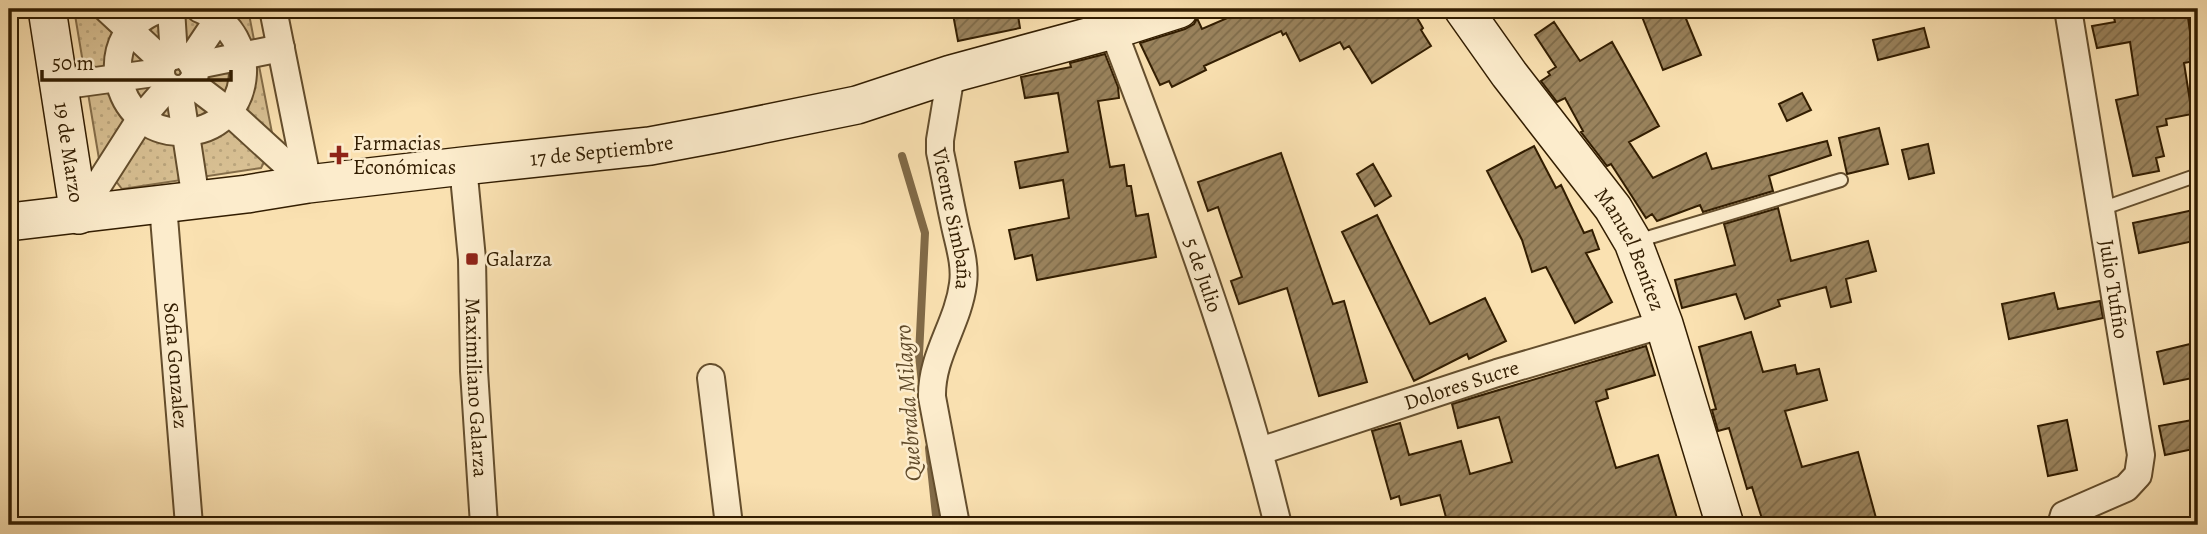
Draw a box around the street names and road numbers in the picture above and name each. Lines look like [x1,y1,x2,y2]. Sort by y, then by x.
street label: 19 de Marzo [48,100,91,205]
street label: 17 de Septiembre [529,128,676,173]
street label: Vicente Simbaña [925,144,978,292]
street label: Manuel Benítez [1588,182,1672,315]
street label: 5 de Julio [1177,234,1229,316]
street label: Julio Tufiño [2092,237,2136,341]
street label: Maximiliano Galarza [459,297,495,478]
street label: Sofia Gonzalez [157,301,195,430]
street label: Dolores Sucre [1400,353,1522,417]

